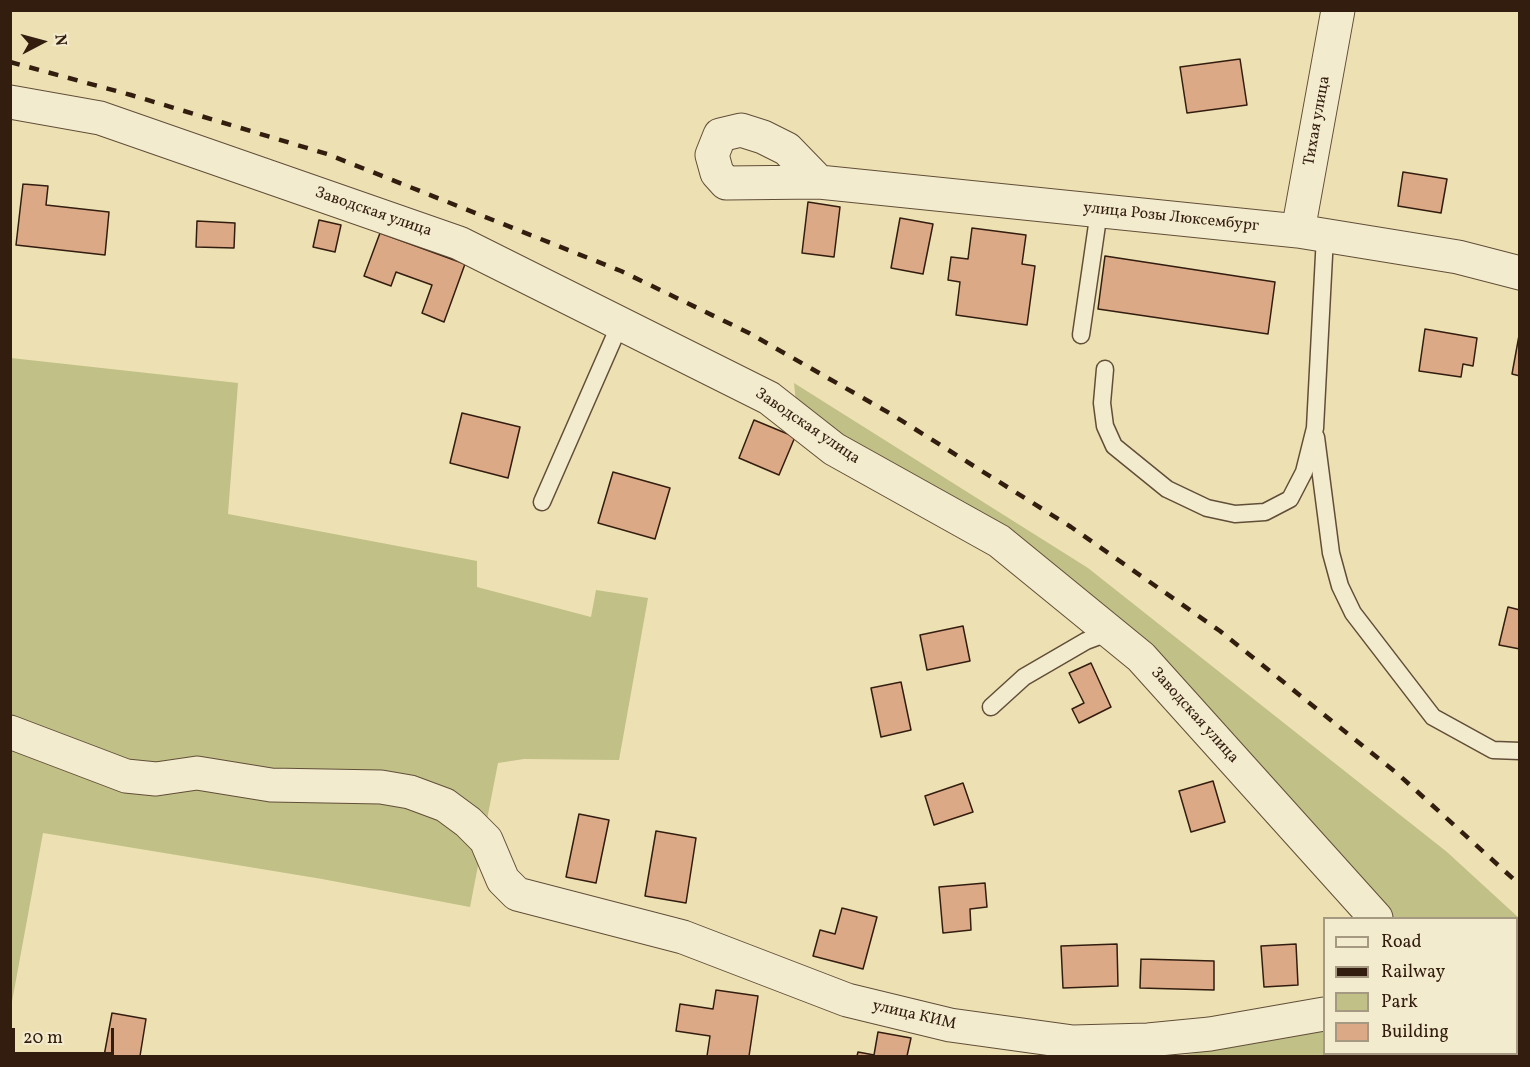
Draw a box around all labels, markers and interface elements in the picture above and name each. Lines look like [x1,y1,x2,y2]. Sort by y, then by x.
north arrow [12,12,72,72]
text: N [48,33,71,47]
street label: Тихая улица [1301,75,1335,167]
street label: Заводская улица [312,184,434,242]
street label: улица Розы Люксембург [1082,199,1260,237]
street label: Заводская улица [751,385,863,469]
street label: Заводская улица [1146,664,1242,768]
legend [1323,917,1518,1055]
text: Road [1381,930,1422,955]
text: Railway [1381,960,1445,985]
text: Park [1381,990,1418,1015]
street label: улица КИМ [870,997,958,1035]
scale bar [15,1016,117,1054]
text: Building [1381,1020,1449,1045]
text: 20 m [23,1026,63,1051]

